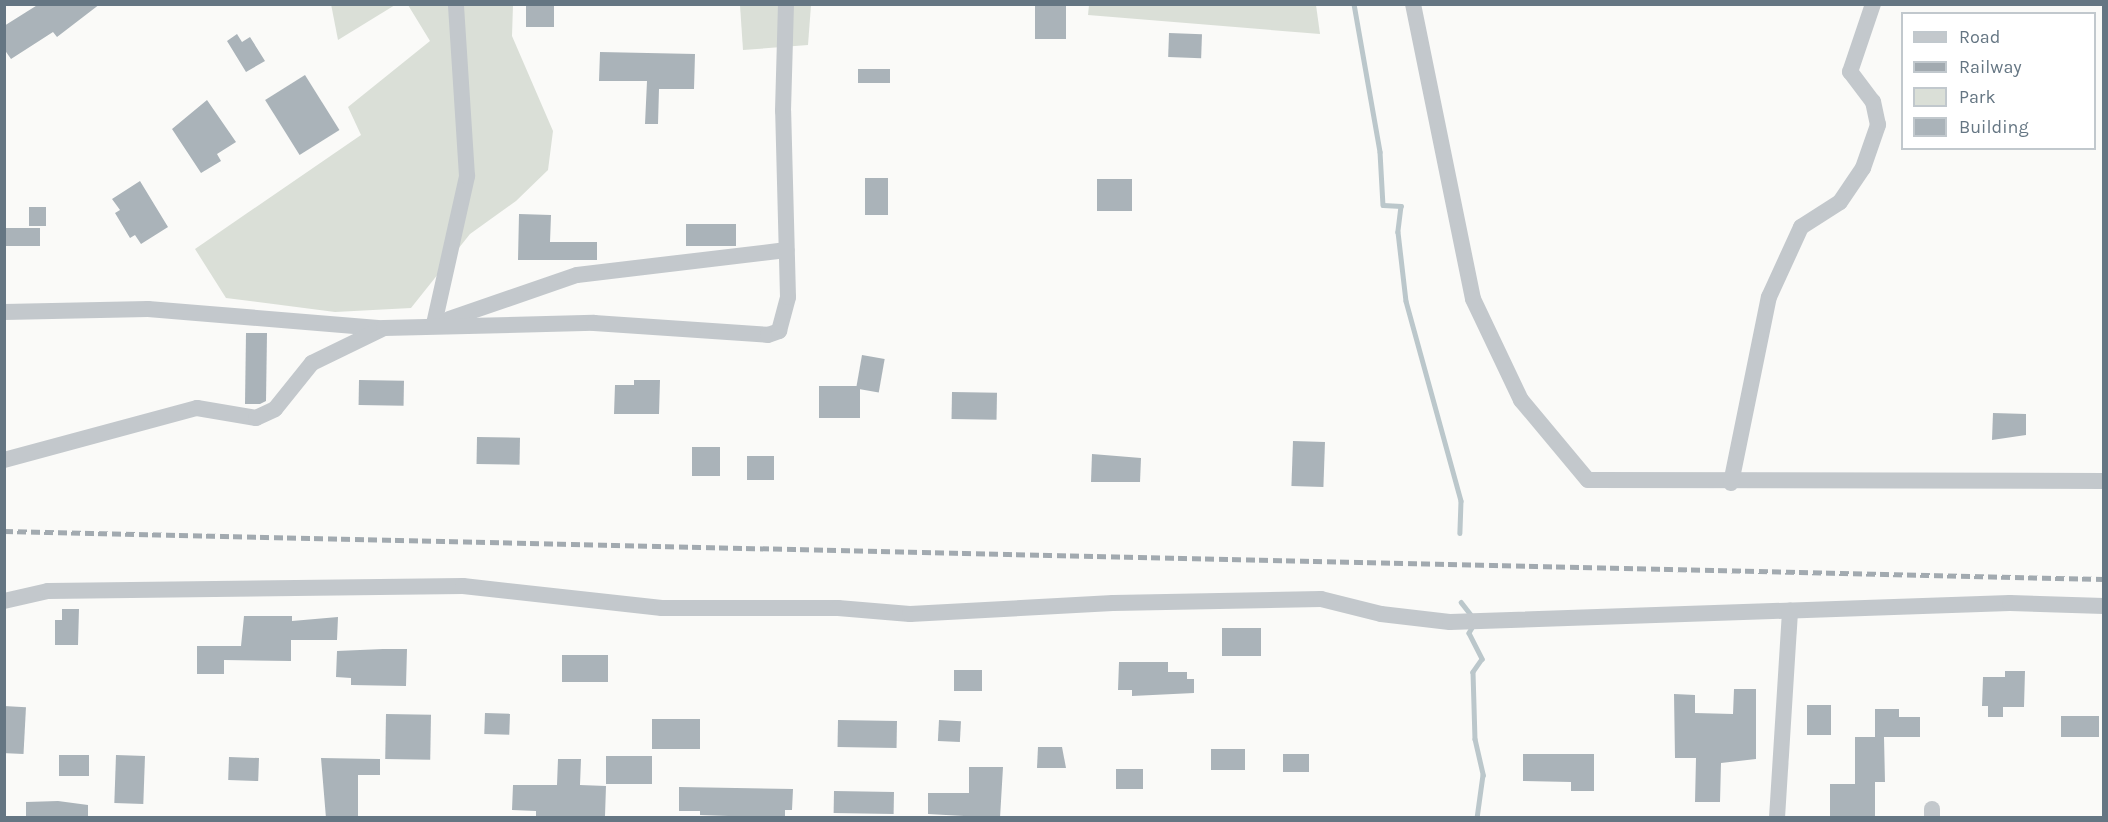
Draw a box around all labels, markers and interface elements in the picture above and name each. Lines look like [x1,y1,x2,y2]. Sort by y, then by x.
legend [1901,12,2096,150]
text: Road [1959,26,2000,48]
text: Railway [1959,56,2022,78]
text: Park [1959,86,1996,108]
text: Building [1959,116,2029,138]

